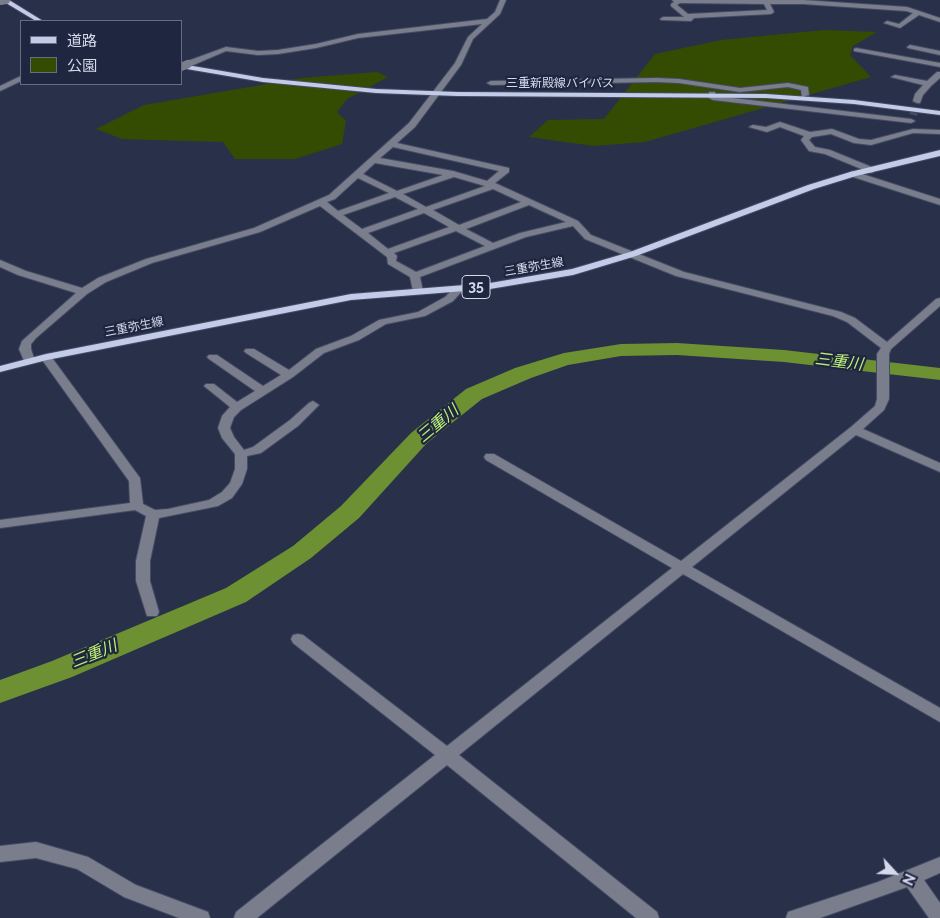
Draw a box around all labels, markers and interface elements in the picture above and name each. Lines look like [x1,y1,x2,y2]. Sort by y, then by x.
legend [20,20,182,85]
text: 道路 [67,32,97,50]
text: 公園 [67,57,97,75]
street label: 三重新殿線バイパス [506,76,614,90]
street label: 三重弥生線 [503,255,565,279]
road number: 35 [462,276,490,298]
street label: 三重弥生線 [103,314,165,340]
water label: 三重川 [814,350,864,374]
water label: 三重川 [413,401,463,447]
water label: 三重川 [68,636,120,672]
north arrow [870,848,920,898]
text: N [899,871,918,888]

